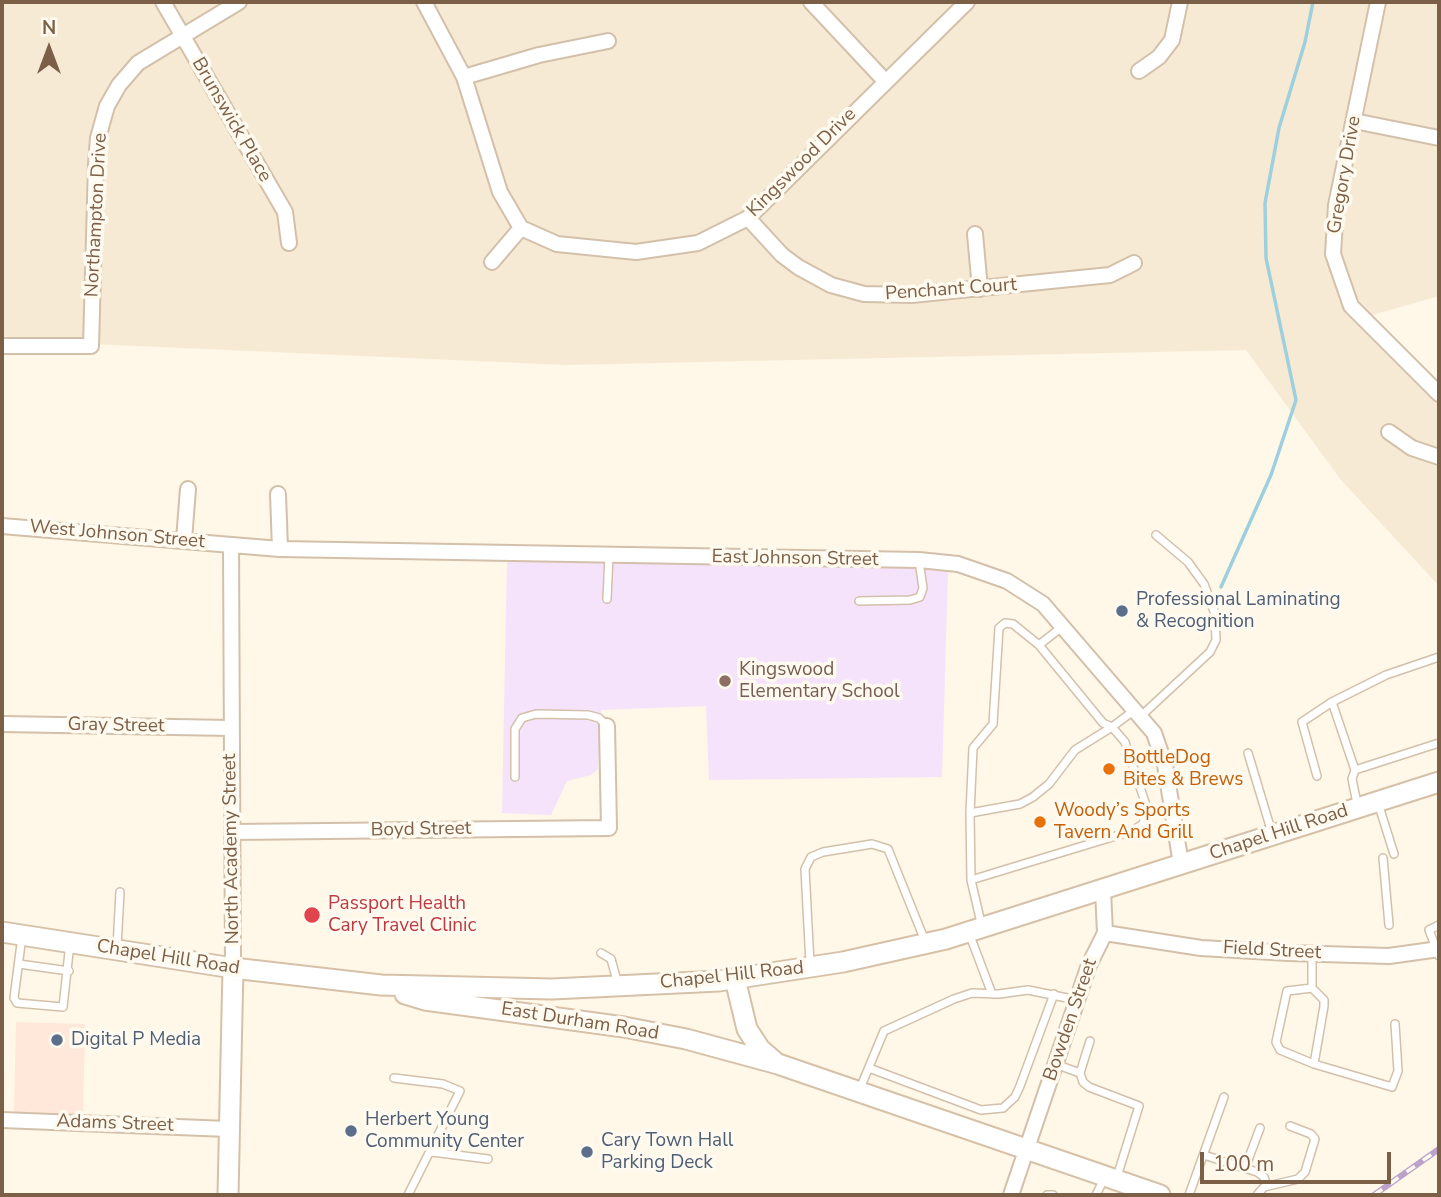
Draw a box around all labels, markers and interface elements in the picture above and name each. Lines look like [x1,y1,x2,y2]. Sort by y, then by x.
north arrow [14,14,84,84]
text: N [42,15,56,41]
street label: Brunswick Place [186,54,276,186]
street label: Kingswood Drive [743,104,861,222]
street label: Gregory Drive [1323,114,1367,236]
street label: Northampton Drive [81,132,113,298]
street label: Penchant Court [884,274,1018,306]
street label: West Johnson Street [28,516,206,554]
street label: East Johnson Street [711,546,879,572]
place label: Professional Laminating & Recognition [1136,589,1341,633]
marker: Professional Laminating & Recognition [1114,603,1130,619]
place label: Kingswood Elementary School [739,659,900,703]
marker: Kingswood Elementary School [717,673,733,689]
street label: Gray Street [67,714,165,738]
place label: BottleDog Bites & Brews [1123,747,1243,791]
street label: North Academy Street [219,753,245,945]
marker: BottleDog Bites & Brews [1101,761,1117,777]
place label: Woody’s Sports Tavern And Grill [1054,800,1193,844]
street label: Chapel Hill Road [1207,800,1351,866]
marker: Woody’s Sports Tavern And Grill [1032,814,1048,830]
street label: Boyd Street [370,818,472,842]
place label: Passport Health Cary Travel Clinic [328,893,476,937]
marker: Passport Health Cary Travel Clinic [302,905,322,925]
street label: Chapel Hill Road [95,935,241,981]
street label: Field Street [1222,937,1322,965]
street label: Bowden Street [1039,956,1103,1084]
street label: Chapel Hill Road [659,957,805,995]
street label: East Durham Road [500,998,660,1046]
place label: Digital P Media [71,1029,201,1051]
marker: Digital P Media [49,1032,65,1048]
place label: Herbert Young Community Center [365,1109,524,1153]
street label: Adams Street [56,1111,174,1137]
marker: Herbert Young Community Center [343,1123,359,1139]
place label: Cary Town Hall Parking Deck [601,1130,733,1174]
scale bar [1203,1138,1394,1182]
marker: Cary Town Hall Parking Deck [579,1144,595,1160]
text: 100 m [1213,1150,1274,1178]

